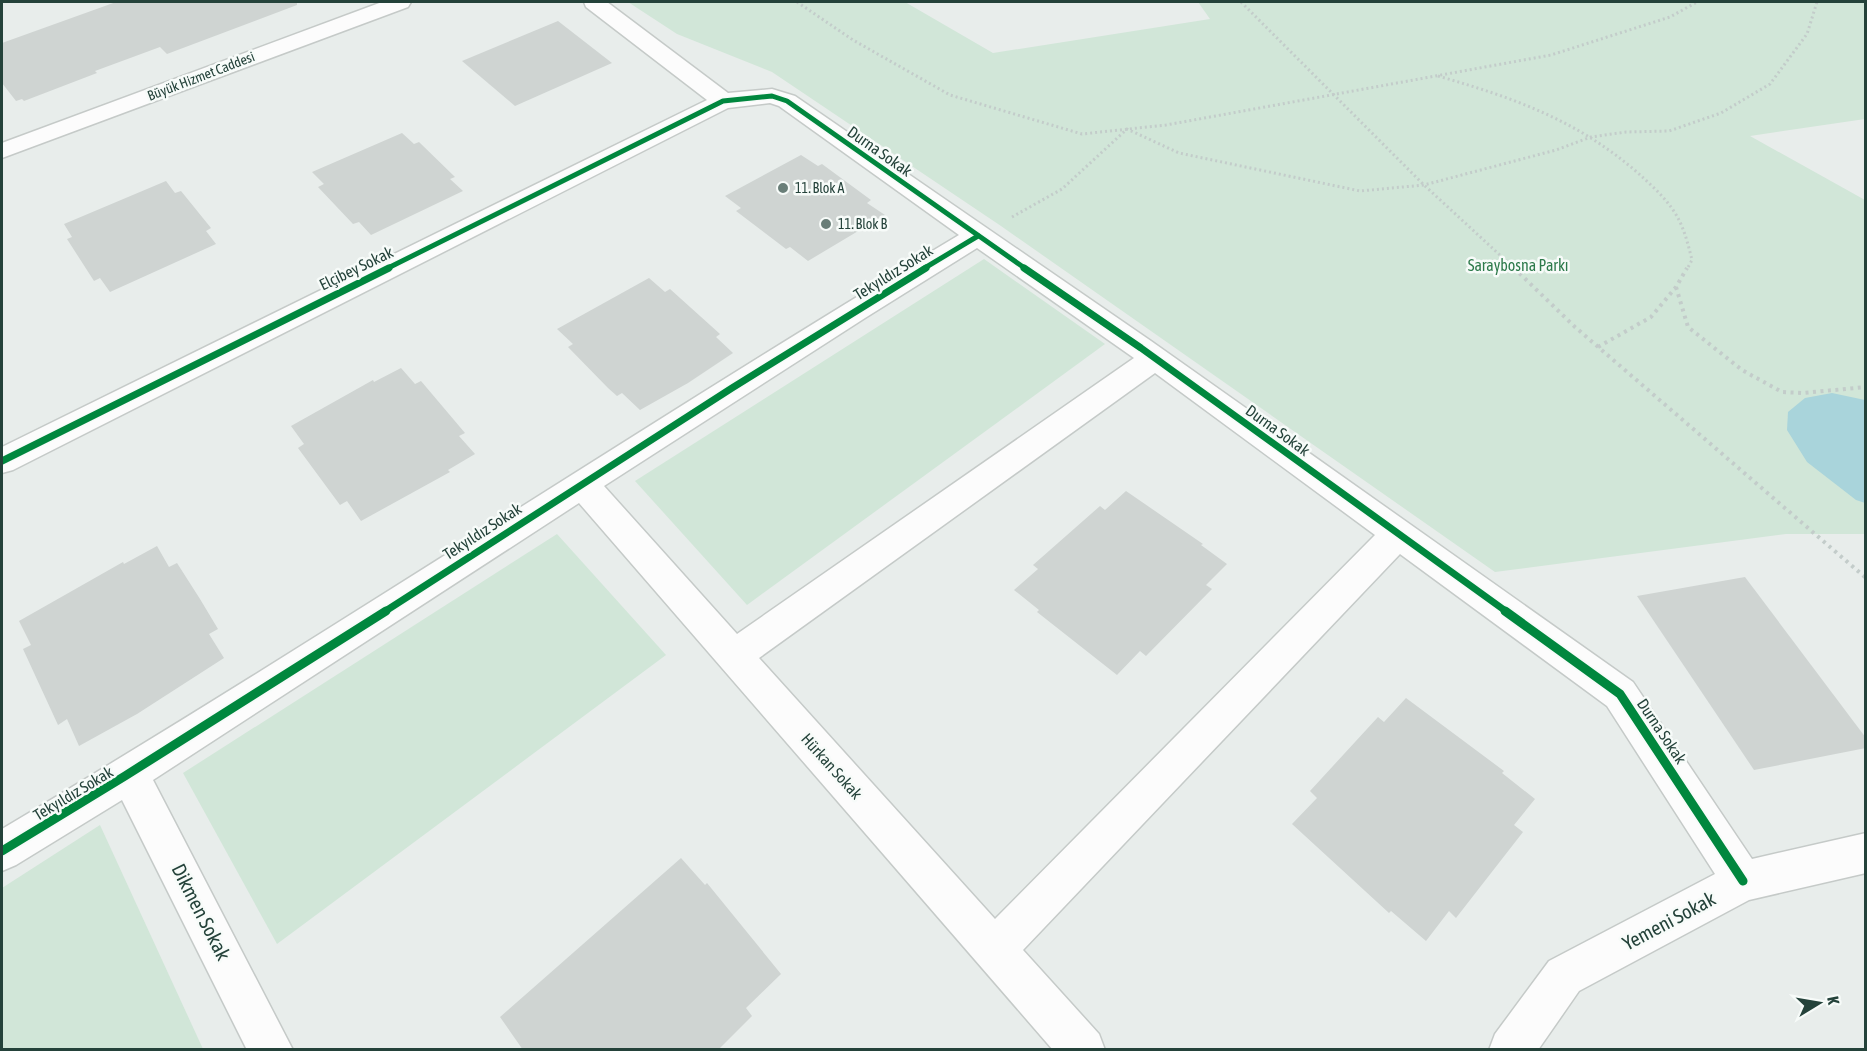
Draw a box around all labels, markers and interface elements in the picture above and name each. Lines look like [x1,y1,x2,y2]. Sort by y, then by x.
street label: Büyük Hizmet Caddesi [145,48,257,104]
street label: Durna Sokak [844,122,916,180]
place label: 11. Blok A [795,180,844,196]
marker: 11. Blok A [776,181,790,195]
place label: 11. Blok B [838,216,887,232]
marker: 11. Blok B [819,217,833,231]
street label: Tekyıldız Sokak [850,241,936,304]
street label: Elçibey Sokak [316,242,396,294]
park label: Saraybosna Parkı [1468,256,1568,275]
street label: Durna Sokak [1243,401,1313,459]
street label: Tekyıldız Sokak [439,499,525,564]
street label: Durna Sokak [1634,695,1690,767]
street label: Hürkan Sokak [798,730,866,802]
street label: Tekyıldız Sokak [30,762,117,825]
street label: Dikmen Sokak [167,860,236,964]
street label: Yemeni Sokak [1618,886,1719,955]
north arrow [1789,973,1849,1033]
text: K [1824,995,1843,1006]

